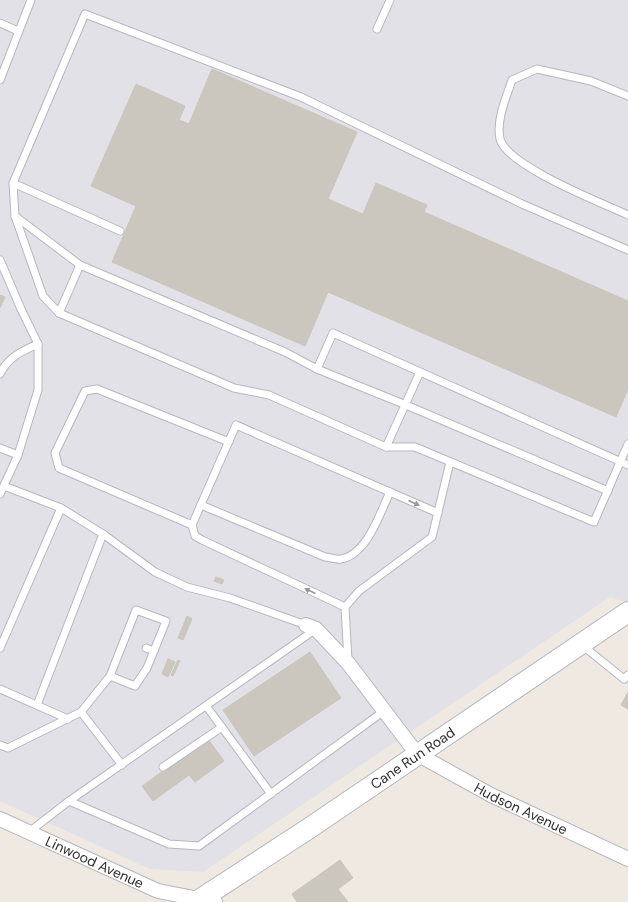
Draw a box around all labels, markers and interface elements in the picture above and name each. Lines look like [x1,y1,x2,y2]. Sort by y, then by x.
one-way arrow [408,500,420,506]
one-way arrow [304,588,316,594]
street label: Cane Run Road [367,723,458,793]
street label: Hudson Avenue [471,778,570,838]
street label: Linwood Avenue [43,832,147,892]

